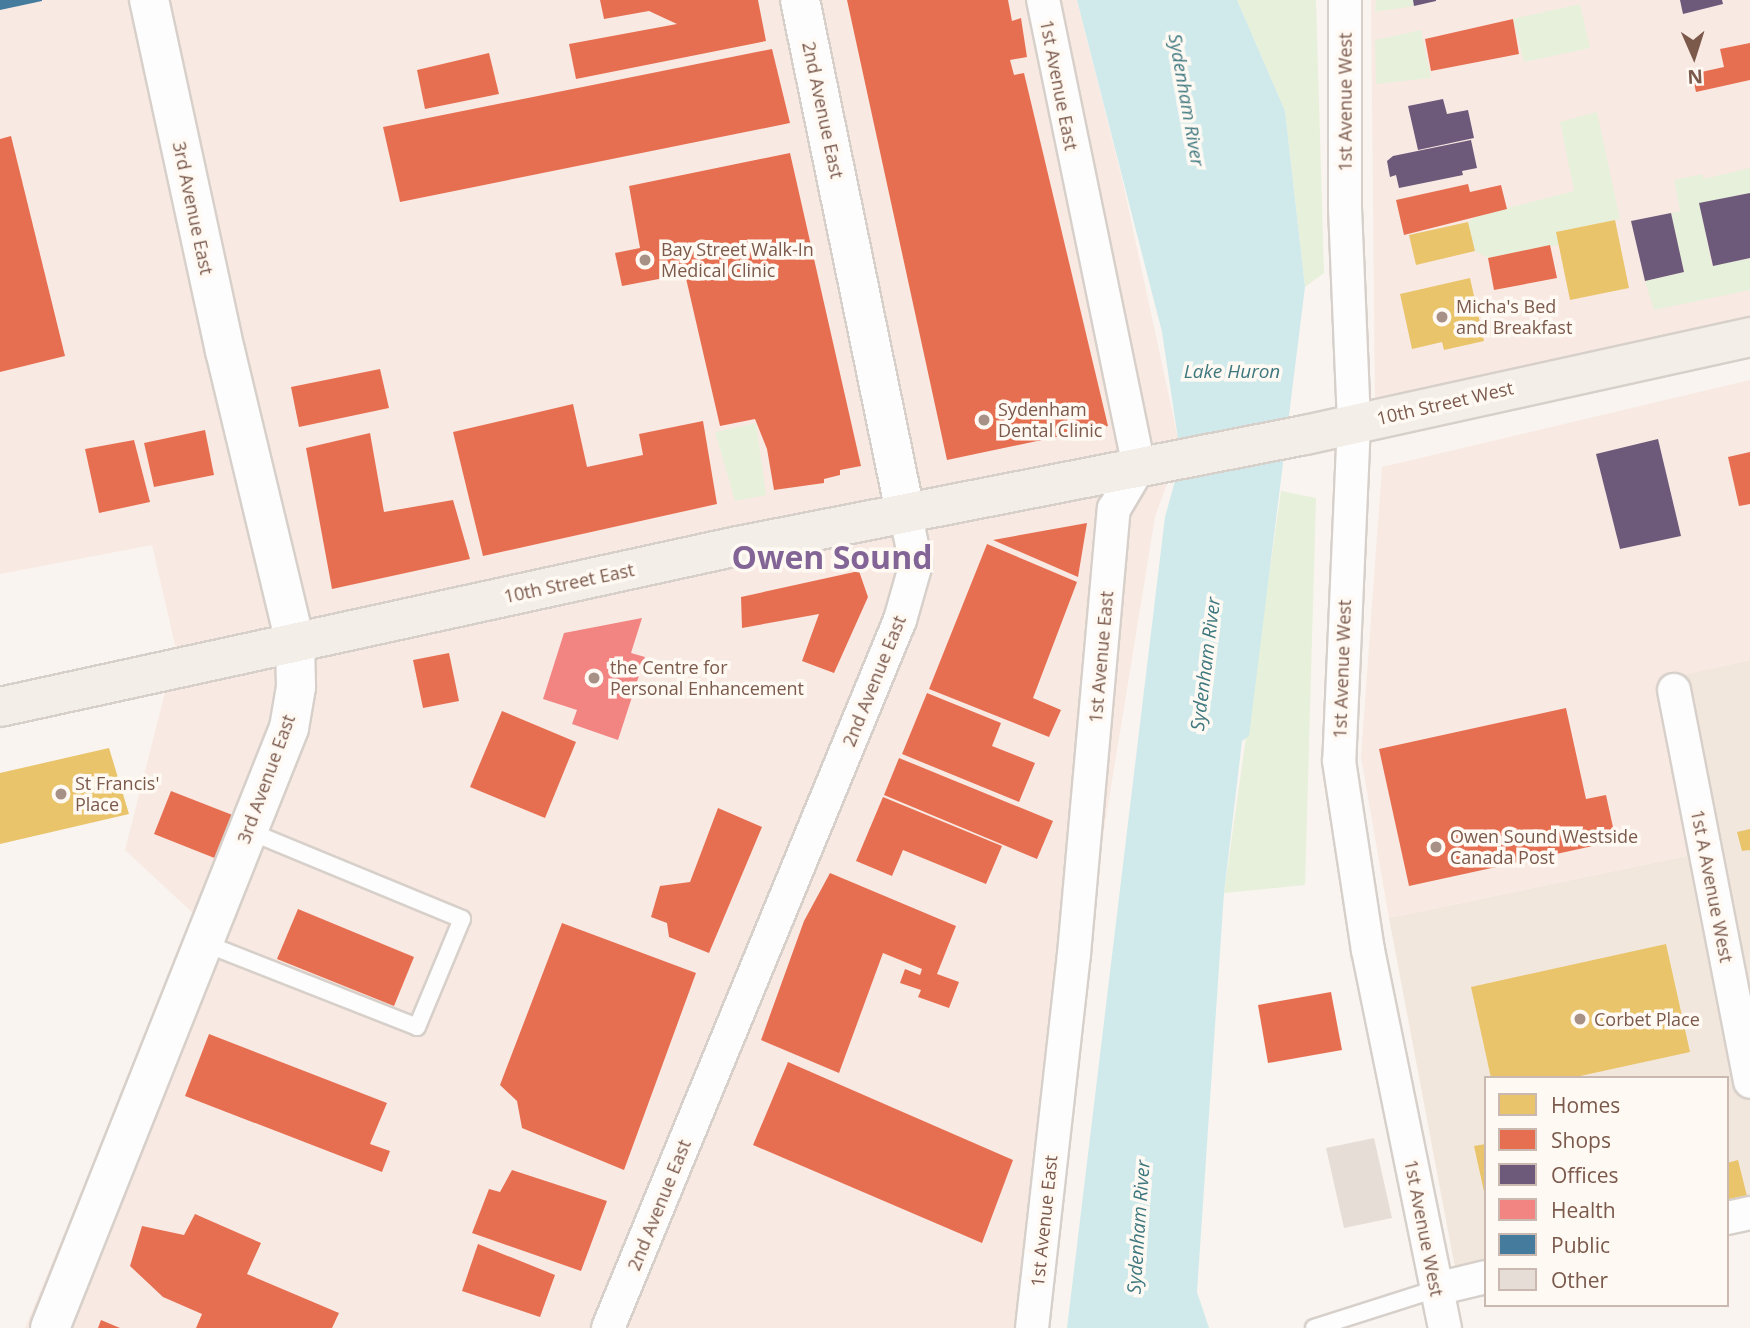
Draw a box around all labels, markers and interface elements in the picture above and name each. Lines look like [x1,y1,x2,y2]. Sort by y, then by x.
street label: 1st Avenue East [1036,18,1082,152]
north arrow [1659,21,1729,91]
water label: Sydenham River [1163,32,1209,168]
street label: 1st Avenue West [1334,32,1356,172]
street label: 2nd Avenue East [798,40,848,180]
text: N [1687,64,1704,90]
street label: 3rd Avenue East [168,139,218,277]
place label: Bay Street Walk-In Medical Clinic [661,239,814,282]
marker: Bay Street Walk-In Medical Clinic [635,250,655,270]
place label: Micha's Bed and Breakfast [1456,296,1572,338]
marker: Micha's Bed and Breakfast [1434,309,1450,325]
water label: Lake Huron [1184,361,1280,383]
street label: 10th Street West [1375,377,1515,429]
place label: Sydenham Dental Clinic [998,399,1102,442]
marker: Sydenham Dental Clinic [976,412,992,428]
district label: Owen Sound [732,538,932,576]
street label: 10th Street East [502,559,636,607]
street label: 1st Avenue East [1084,590,1118,724]
water label: Sydenham River [1187,596,1225,732]
street label: 1st Avenue West [1329,599,1355,739]
street label: 2nd Avenue East [838,612,910,750]
place label: the Centre for Personal Enhancement [610,657,804,700]
marker: the Centre for Personal Enhancement [584,668,604,688]
street label: 3rd Avenue East [233,712,299,846]
place label: St Francis' Place [75,773,159,816]
marker: St Francis' Place [53,786,69,802]
street label: 1st A Avenue West [1687,808,1737,964]
place label: Owen Sound Westside Canada Post [1450,826,1638,868]
marker: Owen Sound Westside Canada Post [1428,839,1444,855]
place label: Corbet Place [1594,1008,1700,1030]
marker: Corbet Place [1572,1011,1588,1027]
legend [1484,1076,1729,1307]
text: Homes [1551,1091,1620,1119]
text: Shops [1551,1126,1611,1154]
street label: 2nd Avenue East [623,1136,695,1274]
street label: 1st Avenue East [1026,1154,1062,1288]
street label: 1st Avenue West [1400,1158,1448,1298]
water label: Sydenham River [1123,1159,1155,1295]
text: Offices [1551,1161,1619,1189]
text: Health [1551,1196,1616,1224]
text: Public [1551,1231,1610,1259]
text: Other [1551,1266,1608,1294]

